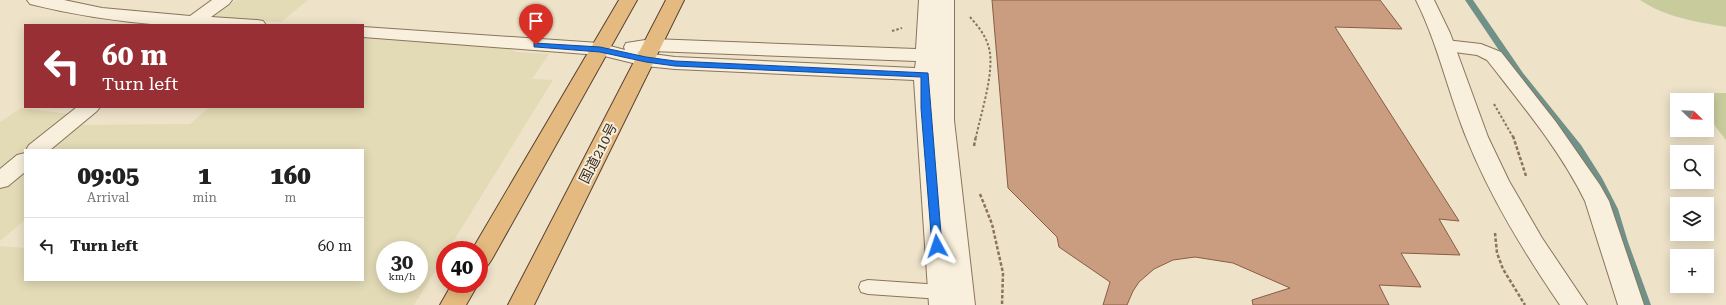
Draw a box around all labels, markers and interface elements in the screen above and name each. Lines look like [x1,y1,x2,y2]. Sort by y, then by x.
pin [519,4,553,45]
icon: arrive [525,10,547,32]
text: 60 m [102,39,167,72]
icon: left [36,40,88,92]
text: Turn left [102,73,178,94]
north arrow [1670,93,1714,137]
map controls [1670,93,1714,293]
street label: 国道210号 [576,120,620,186]
button: search [1670,145,1714,189]
text: 09:05 [77,162,139,190]
text: 1 [198,162,211,190]
text: 160 [270,162,311,190]
text: Arrival [87,190,129,205]
text: min [192,190,217,205]
text: m [284,190,296,205]
button: layers [1670,197,1714,241]
position arrow [916,225,958,267]
icon: left [36,235,58,257]
text: Turn left [70,237,138,255]
text: 60 m [318,237,352,255]
speed limit sign: 40 [436,241,488,293]
button: + [1670,249,1714,293]
text: 30 [391,250,413,274]
text: km/h [389,271,415,282]

